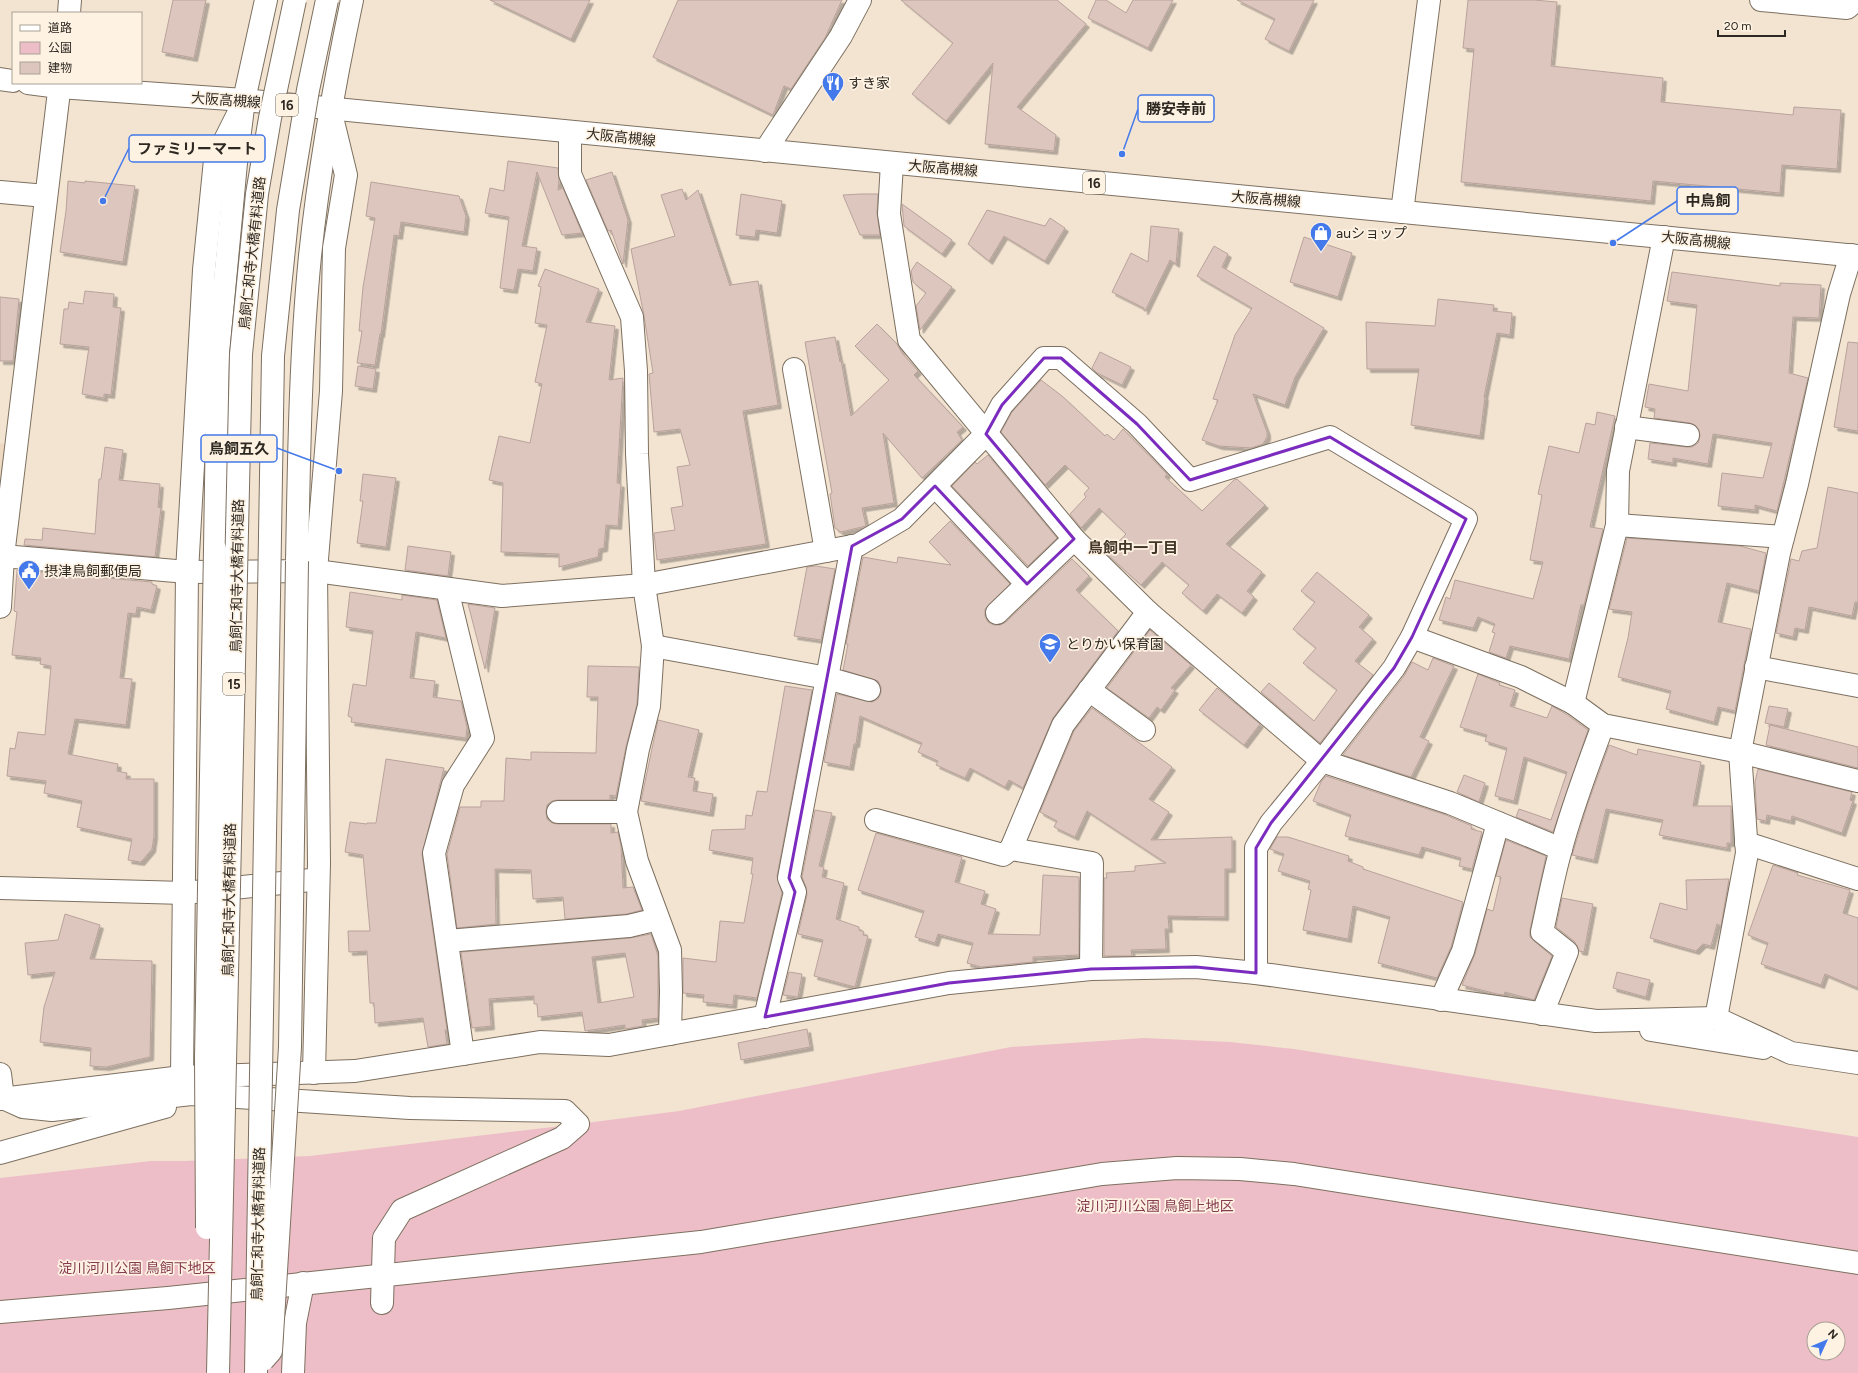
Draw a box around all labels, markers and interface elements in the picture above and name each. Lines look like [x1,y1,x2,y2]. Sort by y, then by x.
legend [12,12,142,84]
scale bar [1718,12,1785,38]
text: 20 m [1724,19,1752,33]
text: 道路 [48,21,72,35]
text: 公園 [48,41,72,55]
text: 建物 [48,61,72,75]
restaurant icon: すき家 [820,70,846,103]
place label: すき家 [848,75,890,92]
street label: 大阪高槻線 [190,90,261,111]
road number: 16 [276,94,298,116]
callout: 勝安寺前 [1138,95,1214,122]
text: 勝安寺前 [1146,100,1206,118]
street label: 大阪高槻線 [585,125,657,150]
callout: ファミリーマート [129,135,265,162]
text: ファミリーマート [137,140,257,158]
street label: 大阪高槻線 [907,157,979,180]
road number: 16 [1083,172,1105,194]
street label: 鳥飼仁和寺大橋有料道路 [236,176,269,331]
callout: 中鳥飼 [1677,187,1738,214]
street label: 大阪高槻線 [1230,188,1302,211]
text: 中鳥飼 [1685,192,1731,210]
shop icon: auショップ [1308,220,1334,253]
place label: auショップ [1336,225,1407,242]
street label: 大阪高槻線 [1660,228,1732,253]
callout: 鳥飼五久 [201,435,277,462]
text: 鳥飼五久 [209,440,269,458]
street label: 鳥飼仁和寺大橋有料道路 [228,499,247,653]
district label: 鳥飼中一丁目 [1088,539,1178,557]
public building icon: 摂津鳥飼郵便局 [16,558,42,591]
place label: 摂津鳥飼郵便局 [44,563,142,580]
school or university icon: とりかい保育園 [1037,631,1063,664]
place label: とりかい保育園 [1066,636,1164,653]
road number: 15 [223,673,245,695]
street label: 鳥飼仁和寺大橋有料道路 [220,823,239,977]
street label: 鳥飼仁和寺大橋有料道路 [249,1147,268,1301]
park label: 淀川河川公園 鳥飼上地区 [1076,1198,1234,1215]
park label: 淀川河川公園 鳥飼下地区 [58,1260,216,1277]
north arrow [1806,1321,1846,1361]
text: N [1825,1327,1840,1342]

